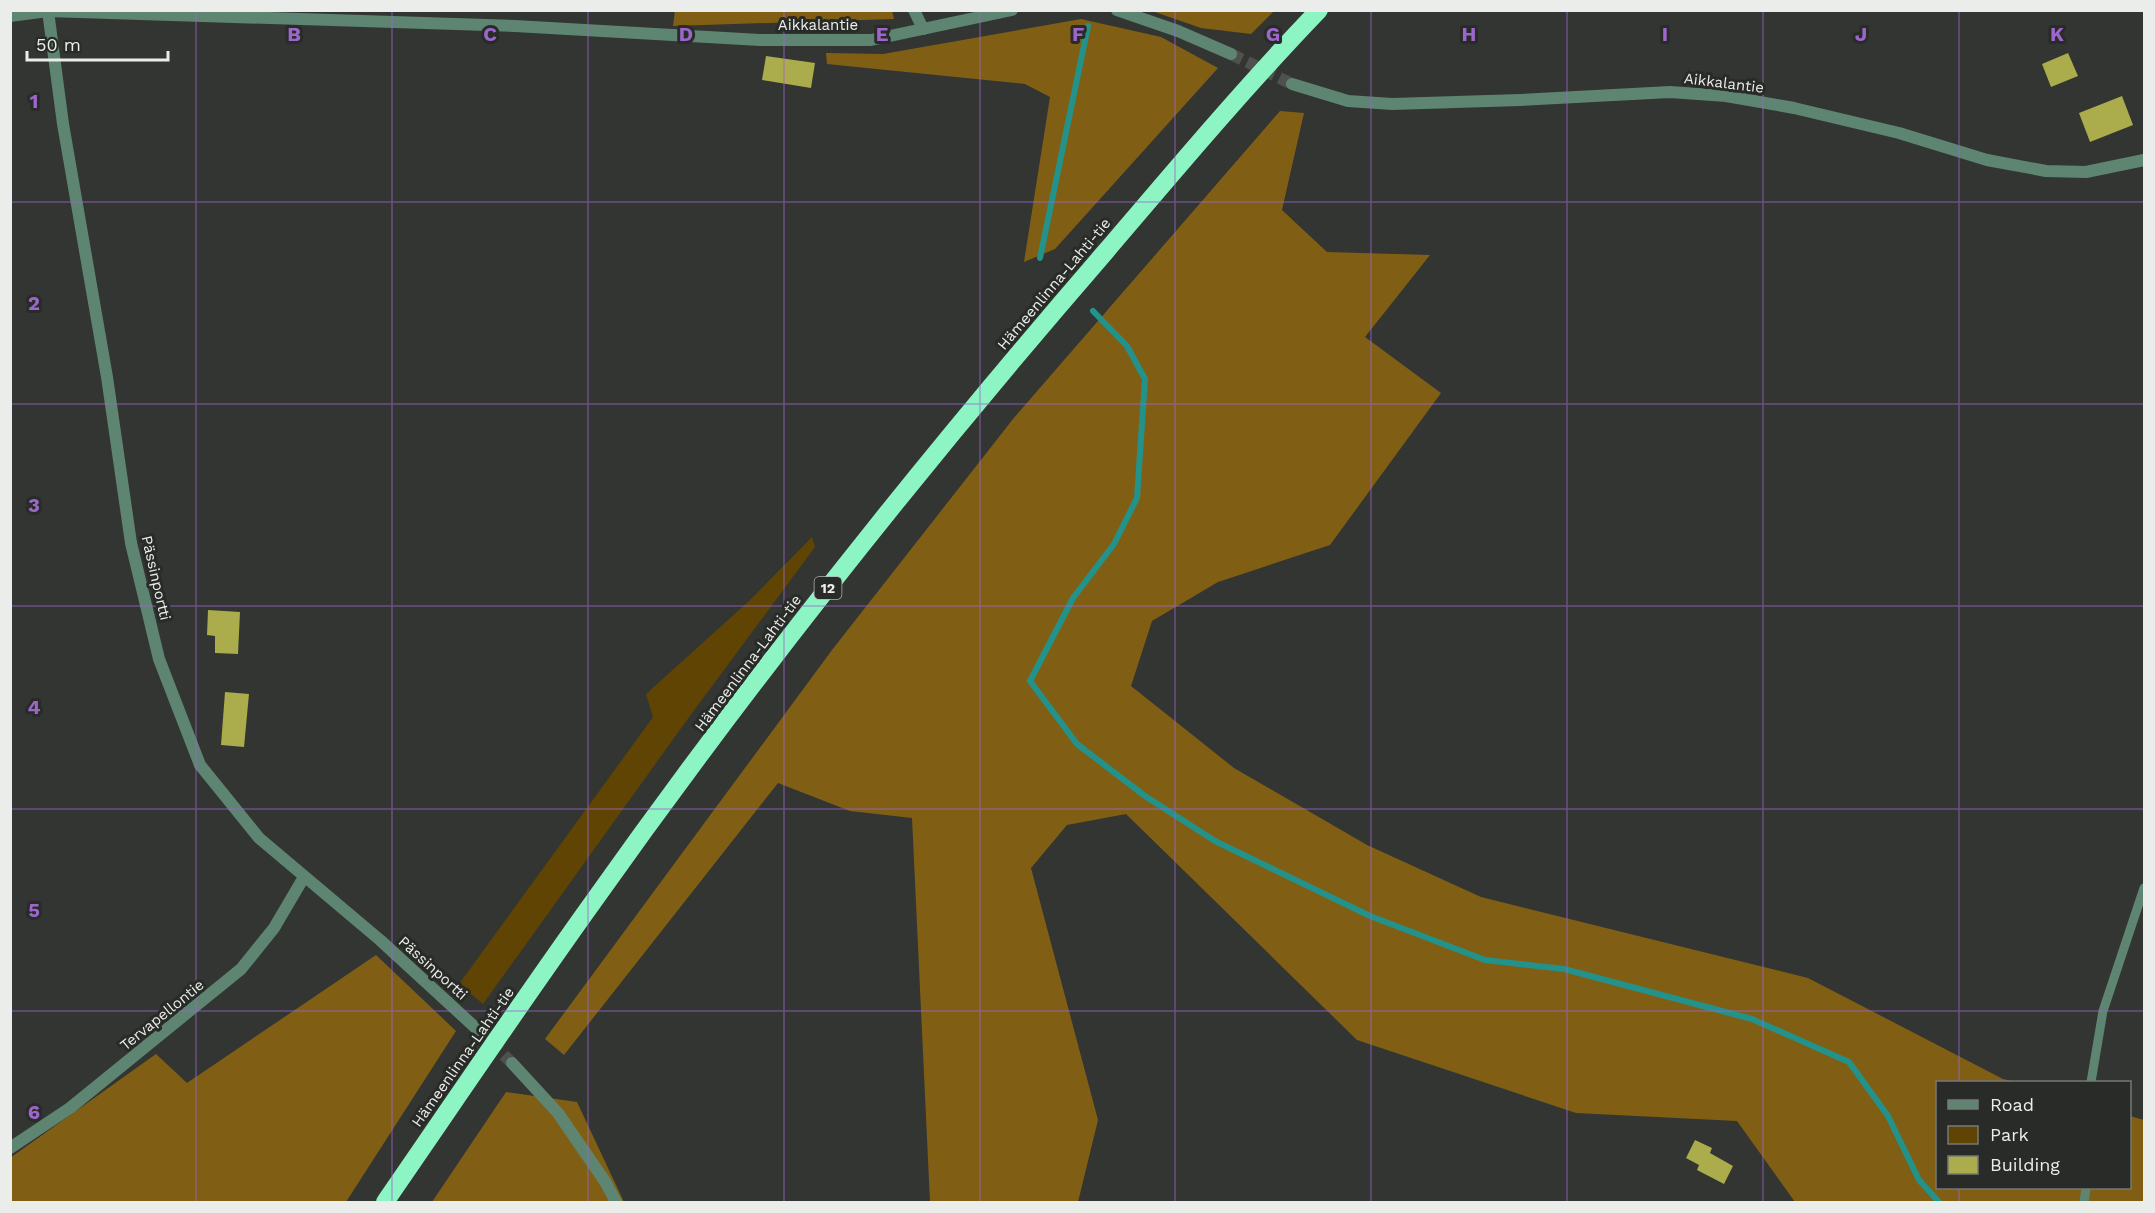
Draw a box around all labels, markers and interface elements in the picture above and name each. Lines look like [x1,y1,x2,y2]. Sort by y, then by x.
street label: Aikkalantie [778,16,858,34]
text: B [287,22,301,46]
text: C [483,22,497,46]
text: D [679,22,693,46]
text: E [876,22,888,46]
text: F [1072,22,1084,46]
text: G [1266,22,1280,46]
text: H [1462,22,1476,46]
text: I [1662,22,1668,46]
text: J [1855,22,1867,46]
text: K [2050,22,2064,46]
scale bar [27,24,168,62]
text: 50 m [36,34,81,55]
street label: Aikkalantie [1683,69,1765,97]
text: 1 [30,89,38,113]
street label: Hämeenlinna-Lahti-tie [994,214,1114,354]
text: 2 [28,291,40,315]
text: 3 [28,493,40,517]
street label: Pässinportti [138,534,174,622]
road number: 12 [814,577,842,599]
street label: Hämeenlinna-Lahti-tie [691,591,805,735]
text: 4 [28,695,41,719]
text: 5 [28,898,40,922]
street label: Pässinportti [395,932,471,1004]
street label: Tervapellontie [116,976,208,1054]
street label: Hämeenlinna-Lahti-tie [408,984,518,1130]
legend [1936,1081,2131,1189]
text: Road [1990,1094,2034,1115]
text: 6 [28,1100,40,1124]
text: Park [1990,1124,2029,1145]
text: Building [1990,1154,2060,1175]

